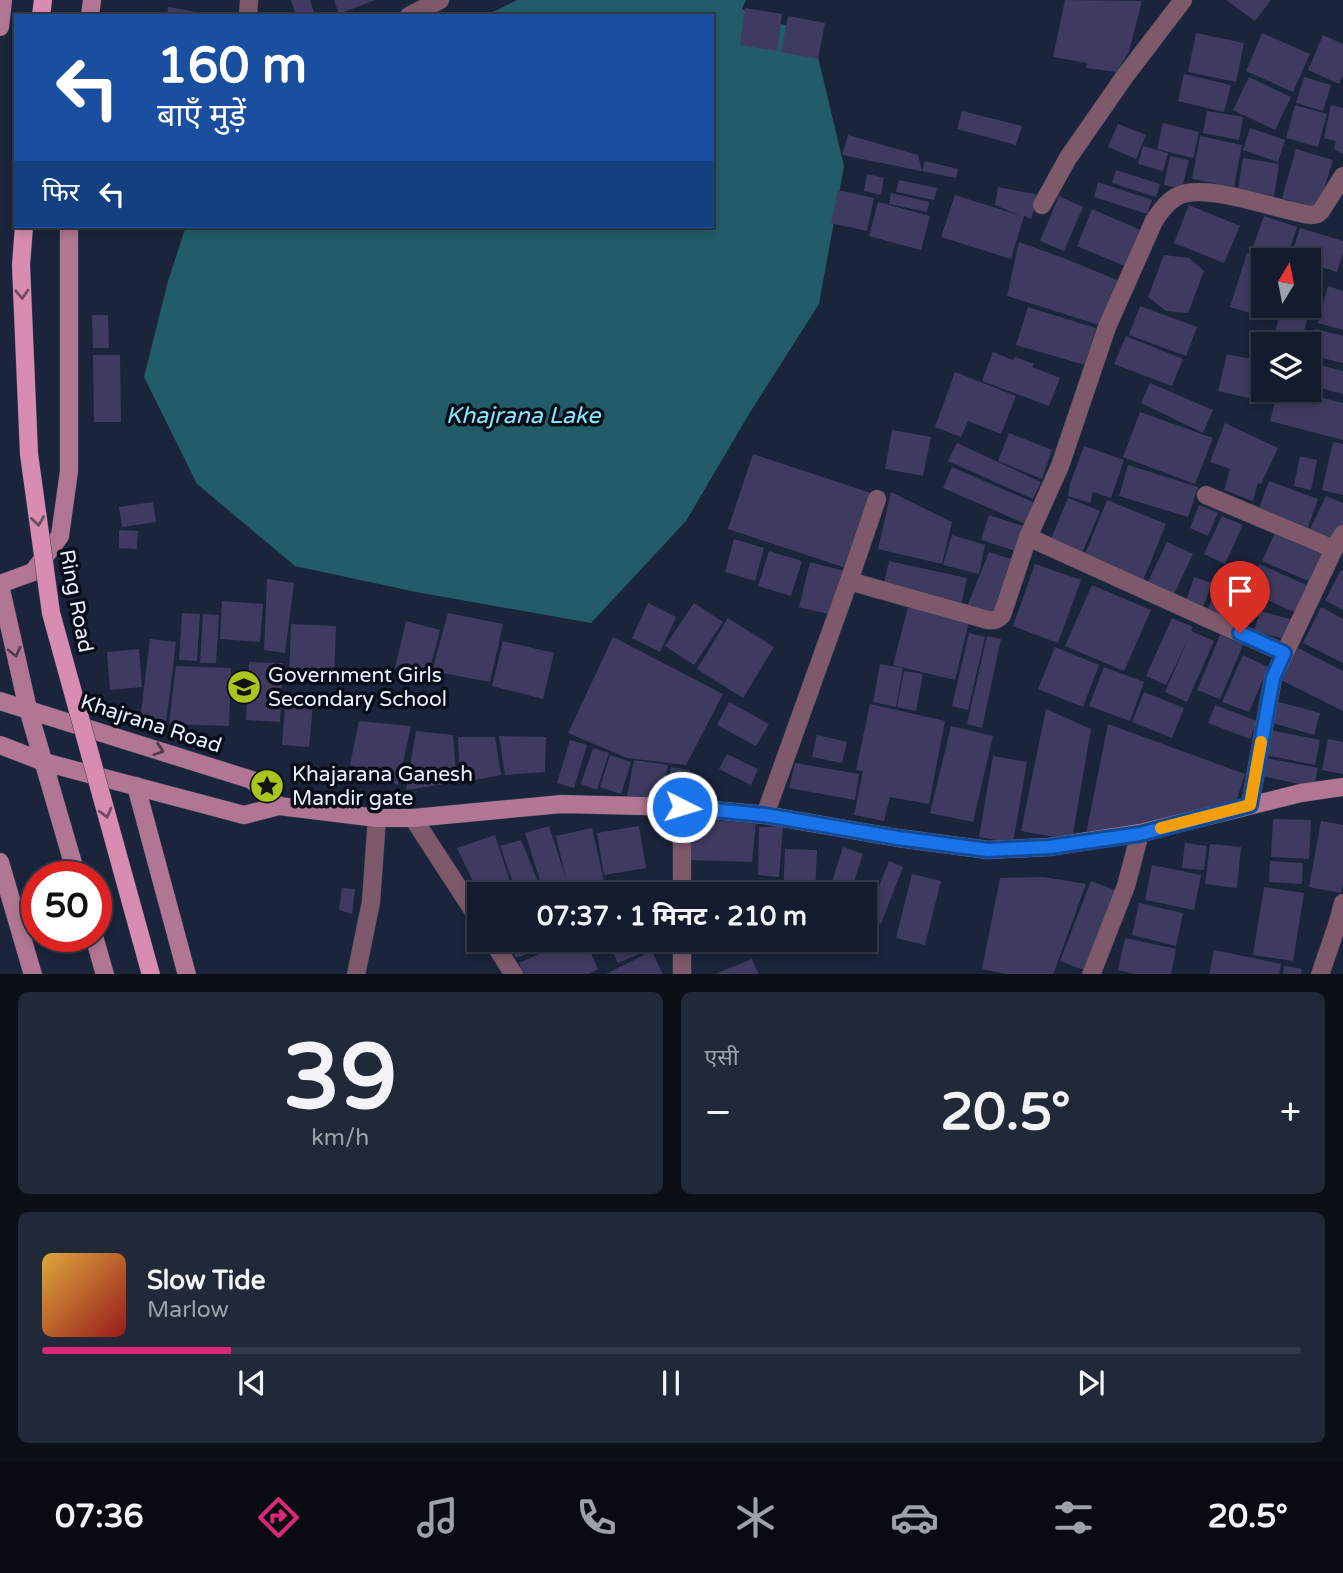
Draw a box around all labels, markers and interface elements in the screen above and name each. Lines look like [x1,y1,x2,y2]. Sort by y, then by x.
text: 160 m [157,37,307,96]
icon: left [42,42,133,133]
text: बाएँ मुड़ें [157,97,246,135]
icon: left [93,175,131,213]
text: फिर [42,177,79,208]
north arrow [1251,248,1321,318]
map controls [1251,248,1321,402]
one-way arrow [14,289,29,300]
button: layers [1251,332,1321,402]
water label: Khajrana Lake [446,402,602,430]
one-way arrow [31,515,46,526]
street label: Ring Road [54,547,98,655]
pin [1210,561,1270,633]
icon: arrive [1221,572,1259,610]
one-way arrow [7,646,21,658]
place label: Government Girls Secondary School [268,663,447,712]
school or university icon: Government Girls Secondary School [225,668,263,706]
street label: Khajrana Road [77,689,225,759]
one-way arrow [152,742,164,757]
place label: Khajarana Ganesh Mandir gate [292,762,473,811]
place icon: Khajarana Ganesh Mandir gate [248,767,286,805]
position arrow [645,770,719,844]
one-way arrow [98,807,113,819]
speed limit sign: 50 [21,861,112,952]
text: 07:37 · 1 मिनट · 210 m [537,901,807,932]
text: 39 [283,1023,397,1133]
text: एसी [705,1044,739,1072]
text: 20.5° [941,1081,1071,1144]
text: − [705,1090,732,1136]
text: + [1280,1090,1301,1136]
text: km/h [311,1124,369,1152]
text: Slow Tide [147,1265,265,1296]
text: Marlow [147,1296,229,1324]
icon: previous [233,1364,271,1402]
icon: pause [652,1364,690,1402]
icon: next [1072,1364,1110,1402]
icon: directions [254,1493,303,1542]
icon: music [413,1493,462,1542]
icon: phone [572,1493,621,1542]
icon: climate [731,1493,780,1542]
icon: car [890,1493,939,1542]
icon: filters [1049,1493,1098,1542]
text: 07:36 [55,1498,144,1536]
text: 20.5° [1208,1498,1288,1536]

